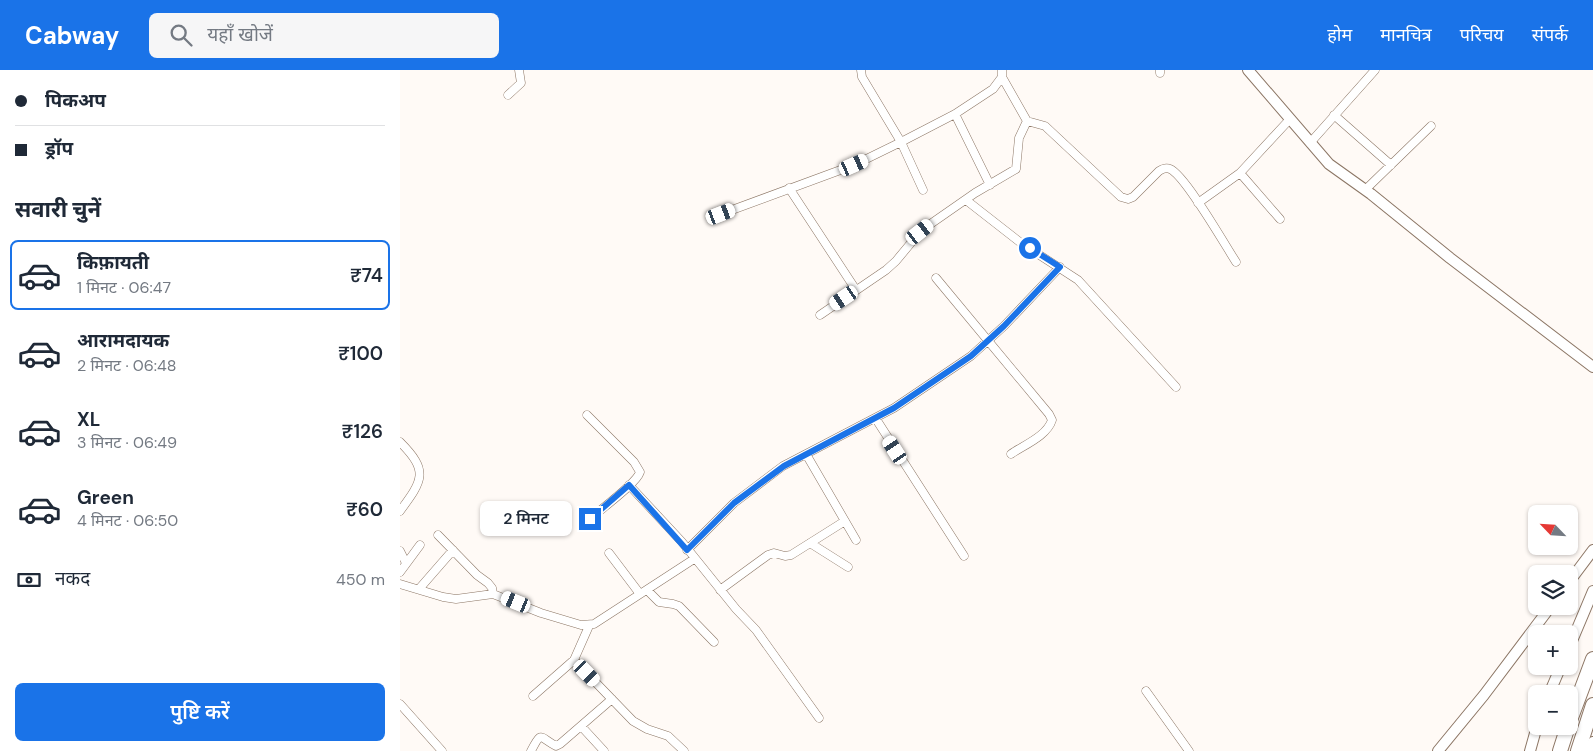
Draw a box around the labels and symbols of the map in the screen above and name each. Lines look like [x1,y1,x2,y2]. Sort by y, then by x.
car [837,152,870,178]
car [704,202,737,226]
car [903,217,936,247]
route start [1019,237,1041,259]
car [827,283,860,313]
car [880,433,909,467]
callout: 2 मिनट [480,502,572,536]
north arrow [1528,505,1578,555]
route end [579,508,601,530]
car [499,589,532,615]
car [571,657,602,689]

